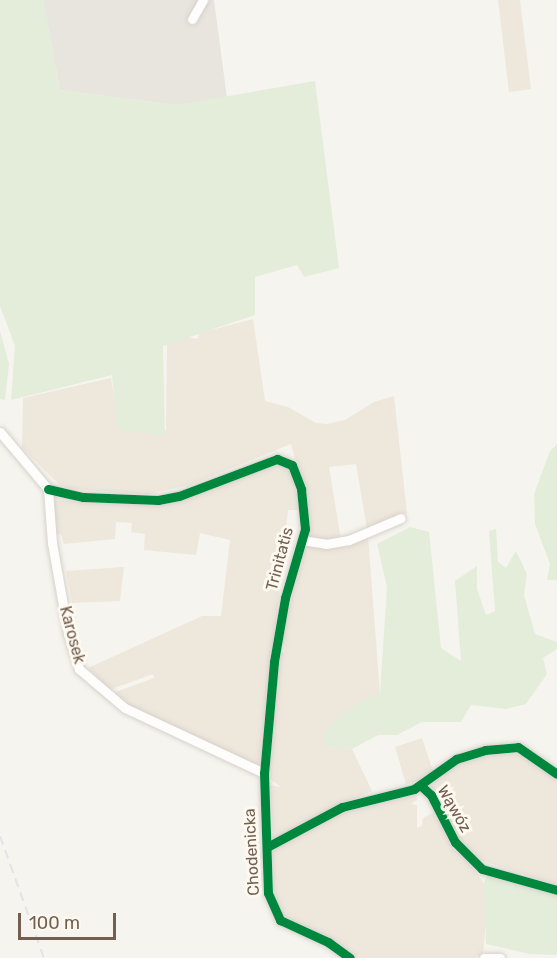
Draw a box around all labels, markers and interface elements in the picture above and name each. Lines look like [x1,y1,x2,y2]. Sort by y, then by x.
street label: Trinitatis [262,525,298,593]
street label: Karosek [55,604,89,666]
street label: Wąwóz [433,782,475,836]
street label: Chodenicka [240,808,264,896]
scale bar [21,901,118,939]
text: 100 m [29,912,80,934]

